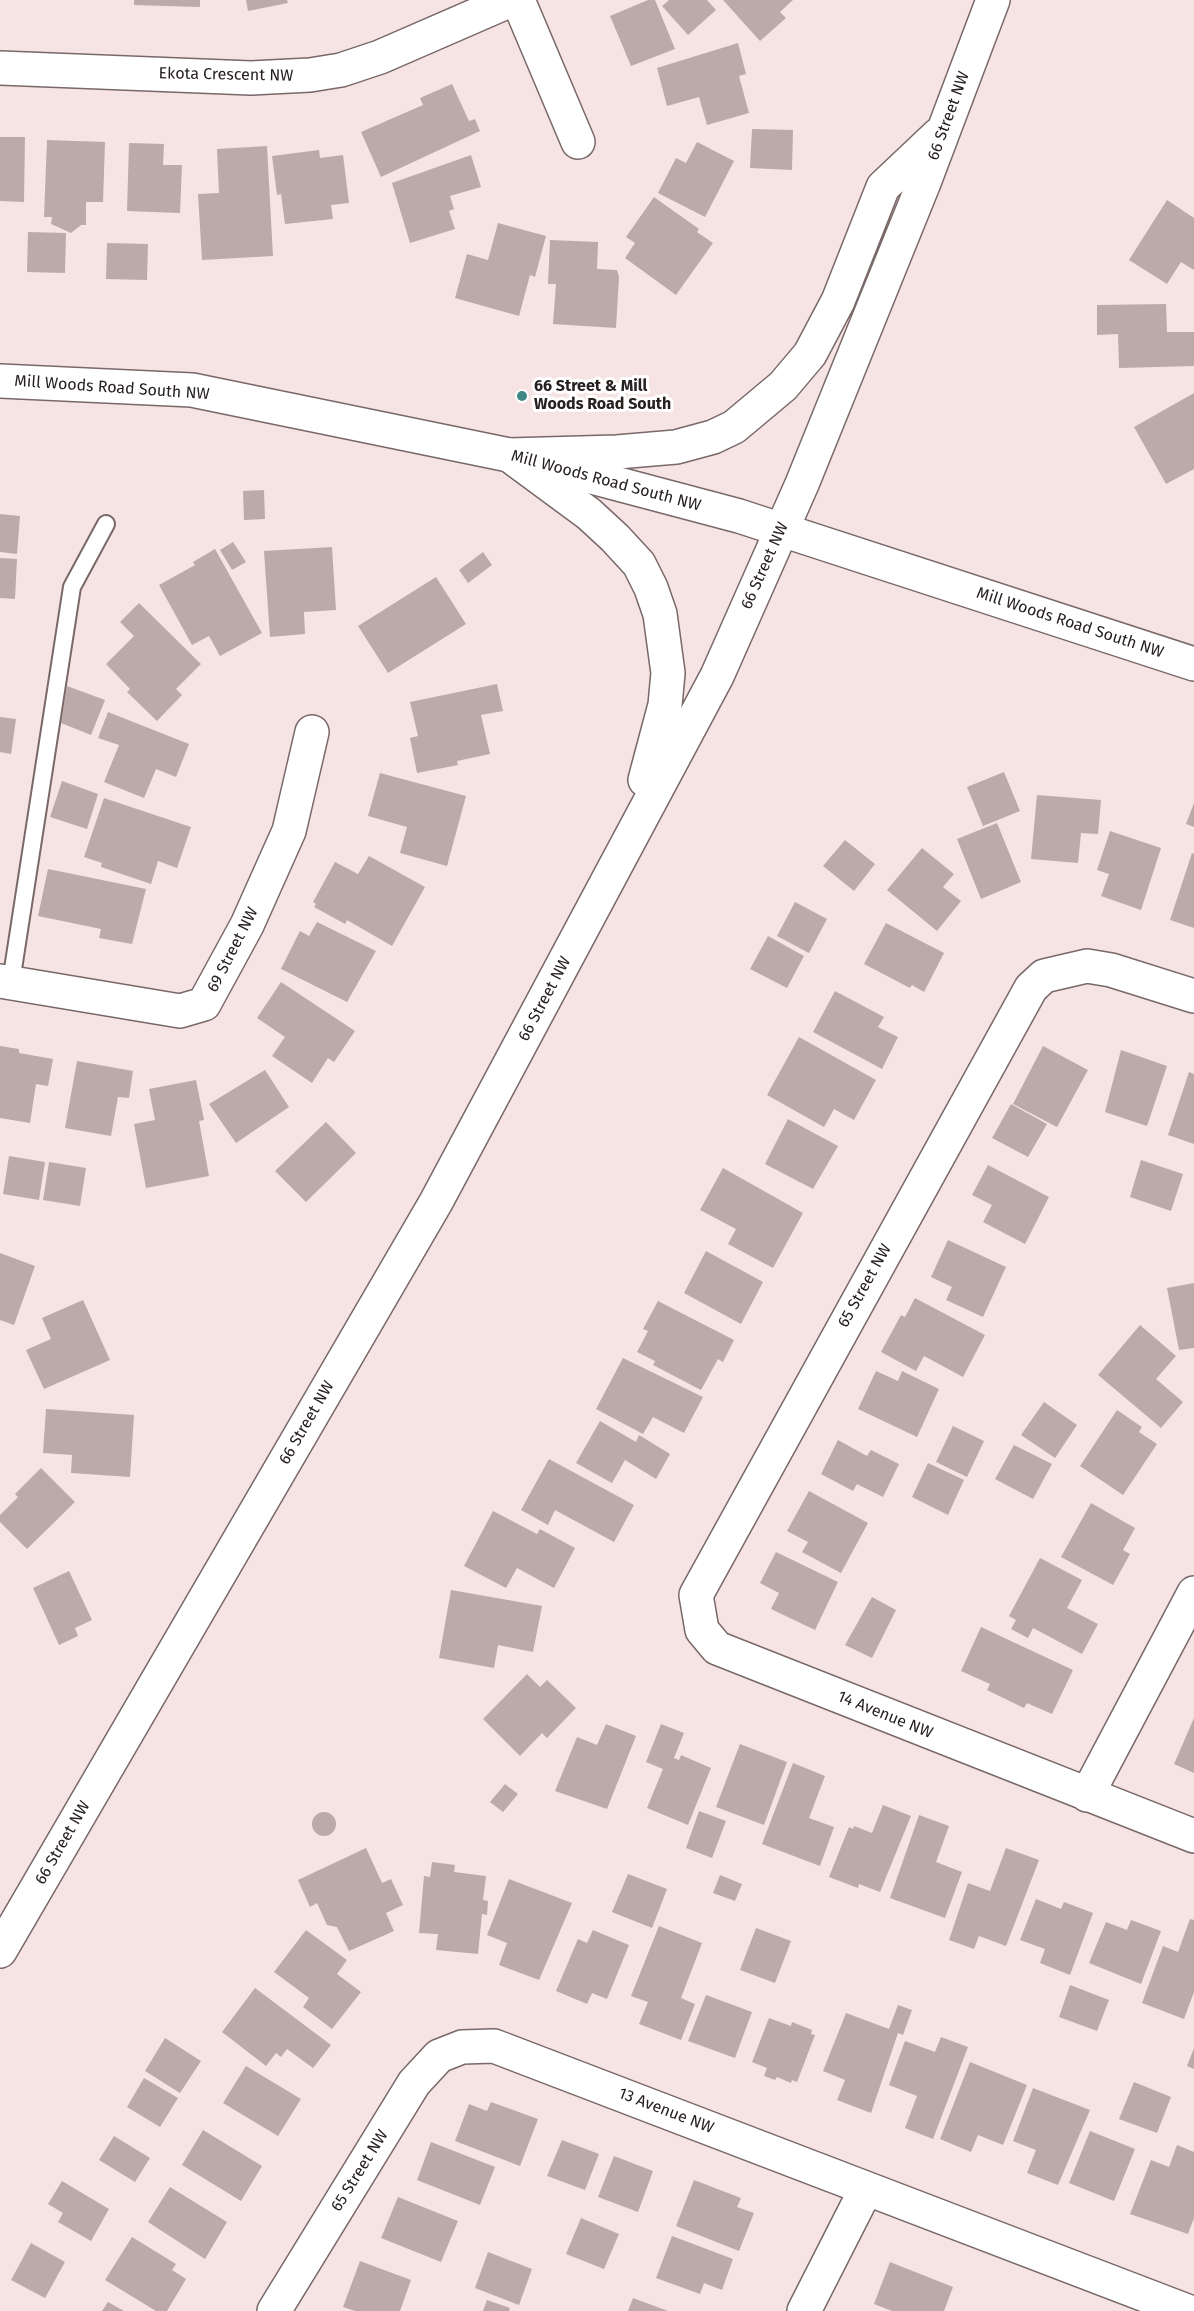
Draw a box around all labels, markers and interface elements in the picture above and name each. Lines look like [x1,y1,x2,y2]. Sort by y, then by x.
street label: Ekota Crescent NW [158,64,294,86]
street label: 66 Street NW [924,69,974,163]
street label: Mill Woods Road South NW [14,372,210,404]
place label: 66 Street & Mill Woods Road South [534,377,671,415]
marker: 66 Street & Mill Woods Road South [515,389,529,403]
street label: Mill Woods Road South NW [509,446,703,516]
street label: 66 Street NW [737,520,793,612]
street label: Mill Woods Road South NW [974,584,1166,662]
street label: 69 Street NW [203,904,263,996]
street label: 66 Street NW [515,953,575,1045]
street label: 65 Street NW [834,1241,896,1331]
street label: 66 Street NW [275,1378,339,1468]
street label: 14 Avenue NW [835,1687,935,1743]
street label: 66 Street NW [31,1798,95,1888]
street label: 13 Avenue NW [616,2084,716,2138]
street label: 65 Street NW [327,2127,393,2215]

